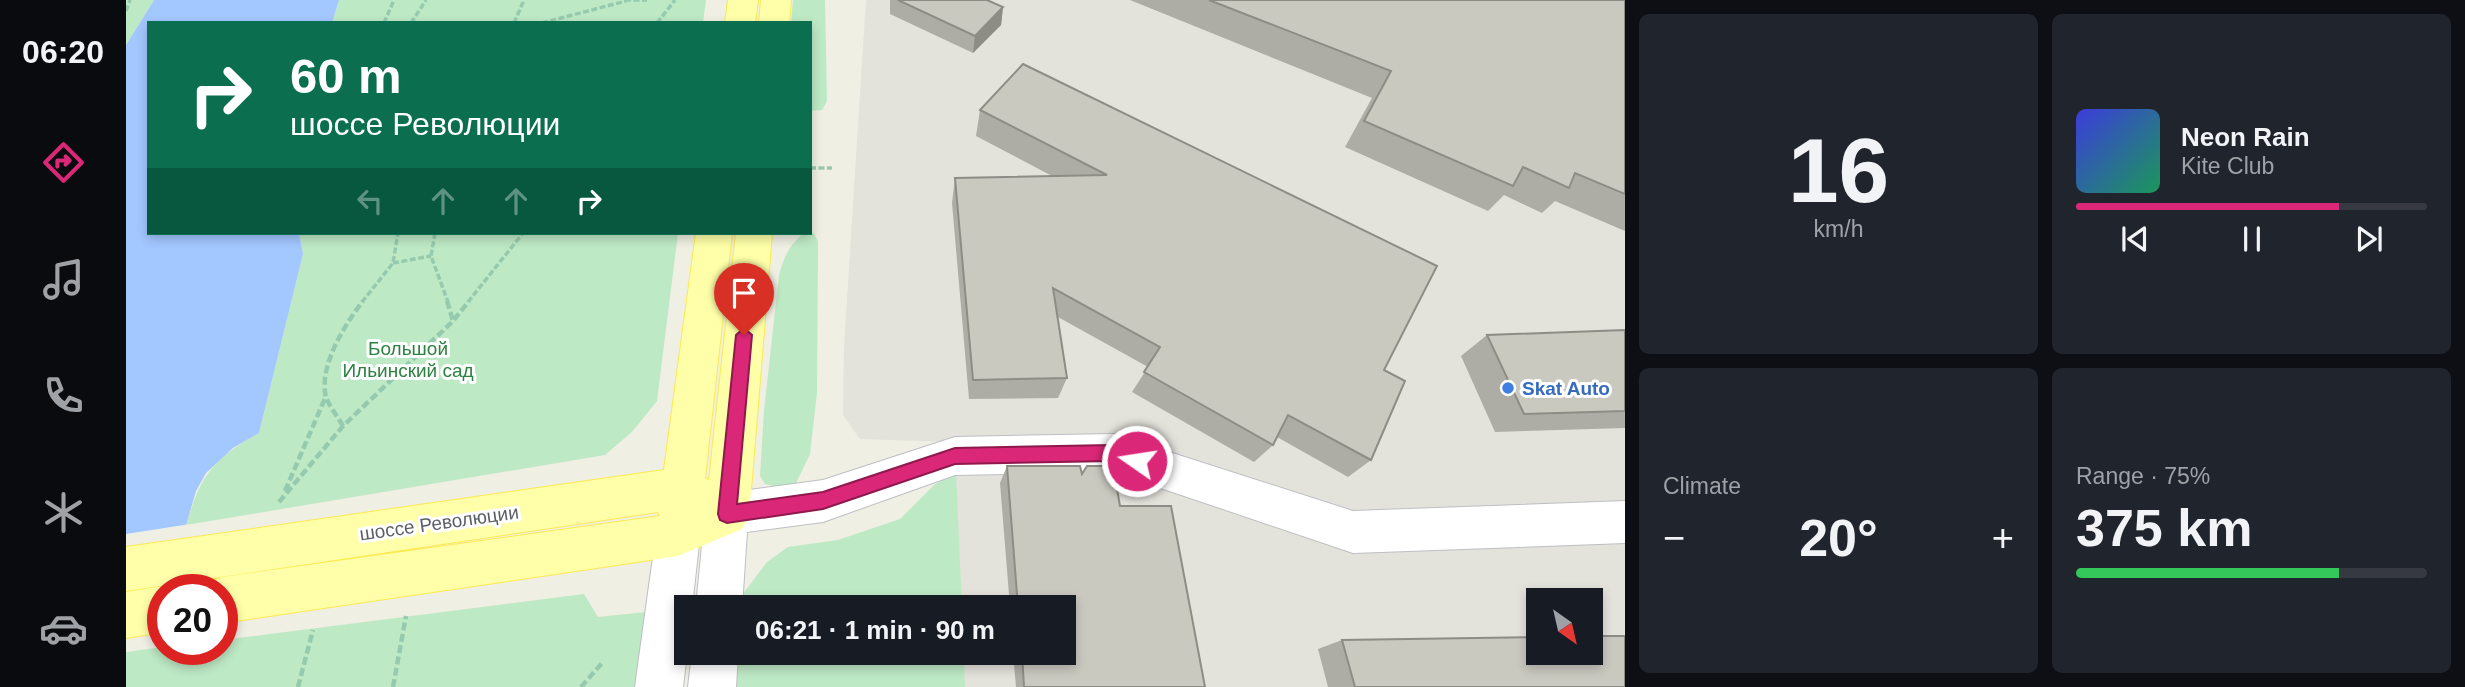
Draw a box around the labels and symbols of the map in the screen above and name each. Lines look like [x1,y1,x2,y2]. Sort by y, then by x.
pin [714,263,774,335]
park label: Большой Ильинский сад [342,338,474,381]
place label: Skat Auto [1522,378,1610,399]
marker: Skat Auto [1500,380,1516,396]
position arrow [1100,424,1174,498]
street label: шоссе Революции [358,501,520,545]
speed limit sign: 20 [147,574,238,665]
north arrow [1526,588,1603,665]

